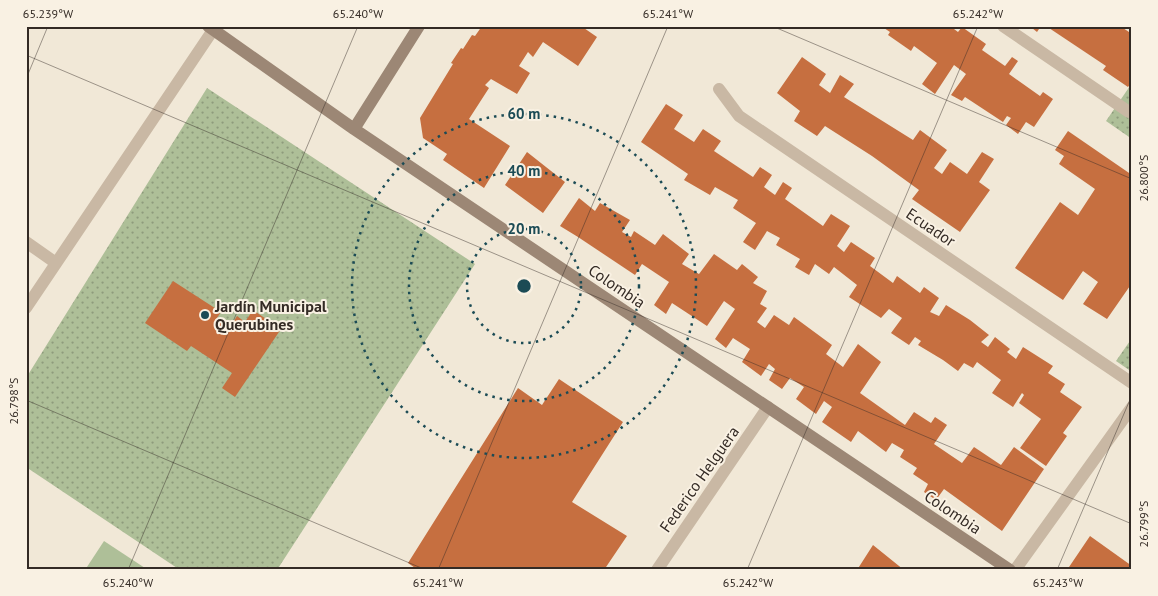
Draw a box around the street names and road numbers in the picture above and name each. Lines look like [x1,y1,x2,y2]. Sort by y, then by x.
street label: Ecuador [903,203,960,251]
street label: Colombia [585,260,649,312]
street label: Federico Helguera [655,422,743,536]
street label: Colombia [921,486,985,538]

